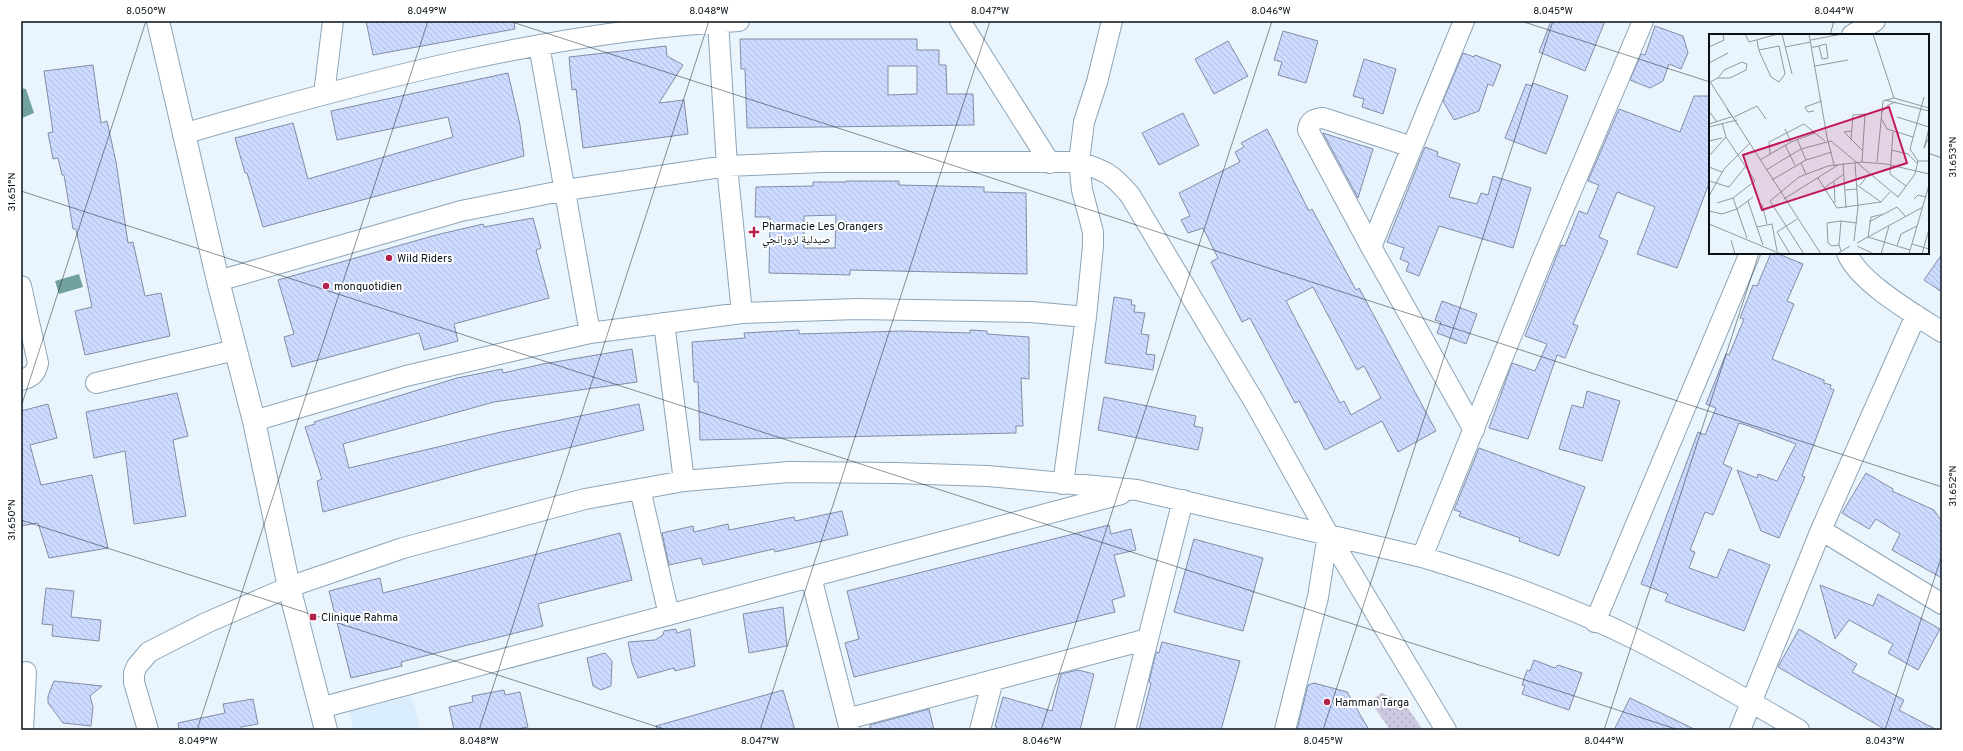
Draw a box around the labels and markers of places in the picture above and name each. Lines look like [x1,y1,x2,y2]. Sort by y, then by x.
place label: Pharmacie Les Orangers صيدلية لزورانجي [762,220,883,248]
marker: Pharmacie Les Orangers صيدلية لزورانجي [749,227,759,237]
place label: Wild Riders [397,252,452,266]
marker: Wild Riders [384,253,394,263]
place label: monquotidien [334,280,402,294]
marker: monquotidien [321,281,331,291]
place label: Clinique Rahma [321,611,398,625]
marker: Clinique Rahma [308,612,318,622]
place label: Hamman Targa [1335,696,1409,710]
marker: Hamman Targa [1322,697,1332,707]

